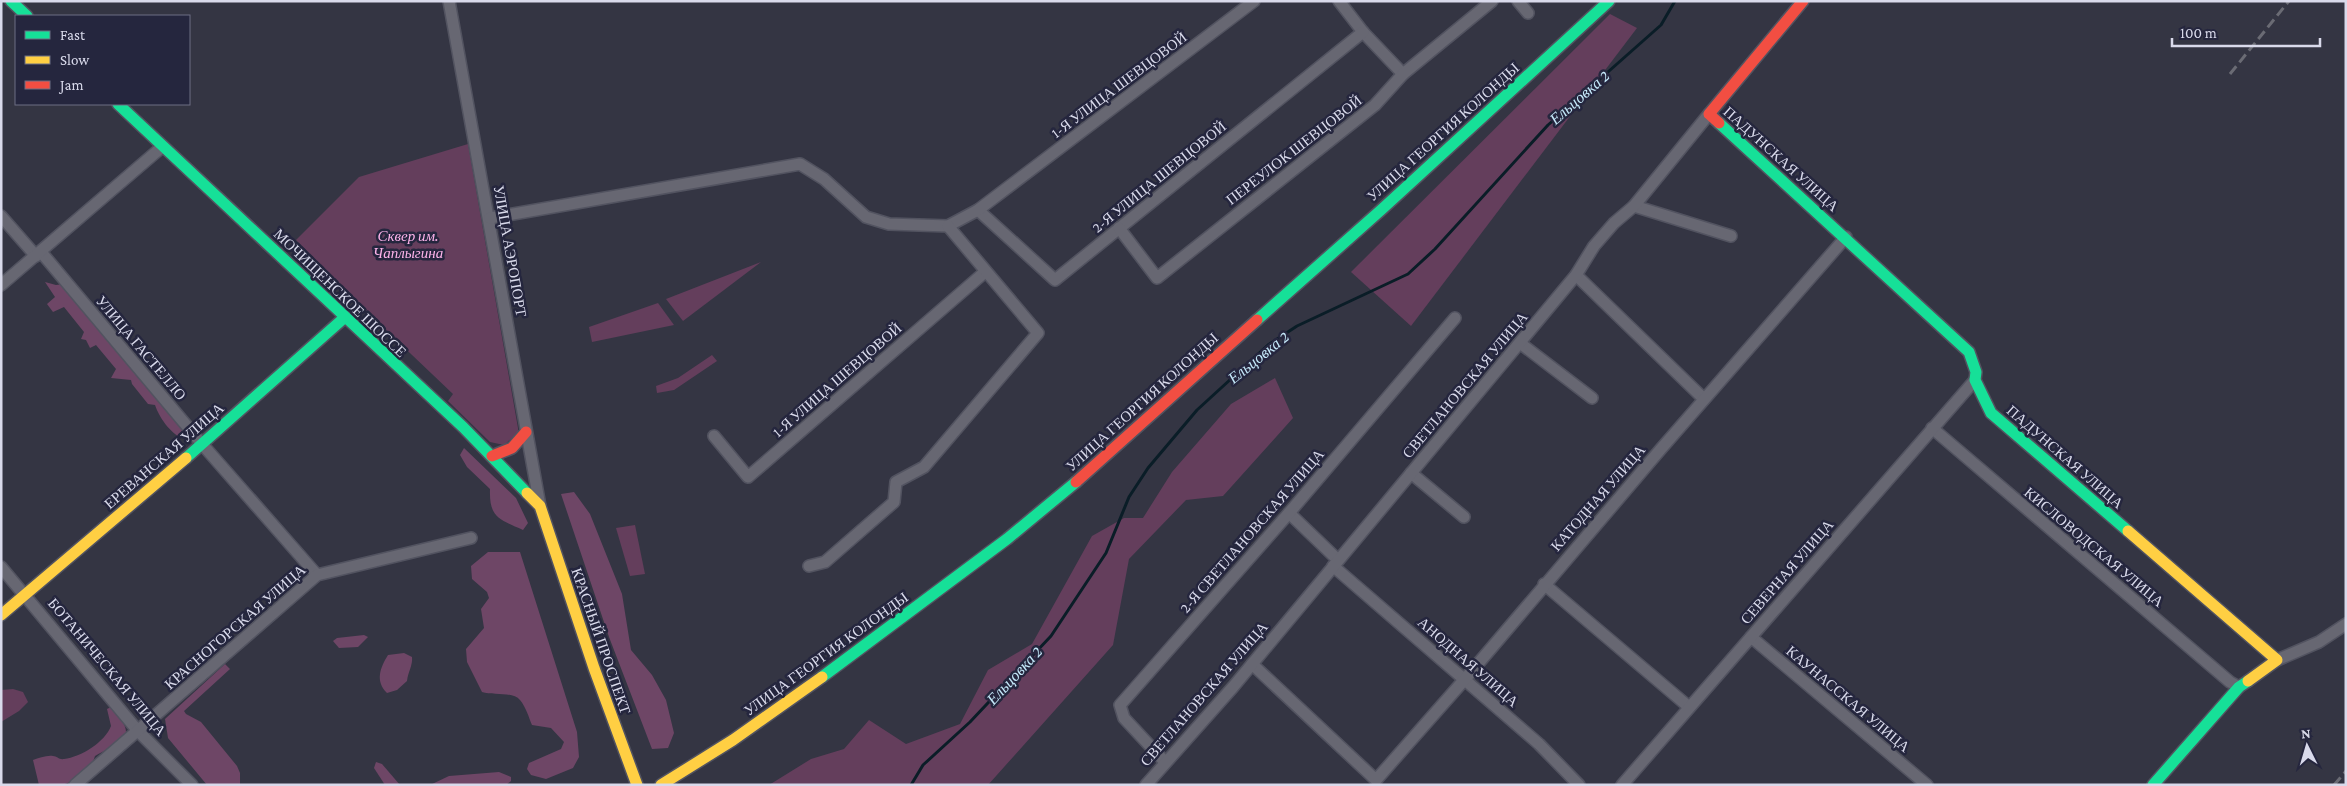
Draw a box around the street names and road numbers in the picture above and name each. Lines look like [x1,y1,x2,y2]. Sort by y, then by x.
street label: 1-Я УЛИЦА ШЕВЦОВОЙ [1048,29,1190,141]
street label: УЛИЦА ГЕОРГИЯ КОЛОНДЫ [1364,60,1522,204]
street label: ПЕРЕУЛОК ШЕВЦОВОЙ [1223,92,1365,208]
street label: ПАДУНСКАЯ УЛИЦА [1720,103,1842,215]
street label: 2-Я УЛИЦА ШЕВЦОВОЙ [1089,118,1229,236]
street label: УЛИЦА АЭРОПОРТ [491,184,529,318]
street label: МОЧИЩЕНСКОЕ ШОССЕ [271,226,409,360]
street label: УЛИЦА ГАСТЕЛЛО [93,293,189,403]
street label: СВЕТЛАНОВСКАЯ УЛИЦА [1399,309,1531,461]
street label: 1-Я УЛИЦА ШЕВЦОВОЙ [769,320,905,440]
street label: УЛИЦА ГЕОРГИЯ КОЛОНДЫ [1063,330,1221,474]
street label: ЕРЕВАНСКАЯ УЛИЦА [101,400,227,512]
street label: ПАДУНСКАЯ УЛИЦА [2004,402,2127,512]
street label: КАТОДНАЯ УЛИЦА [1548,442,1648,554]
street label: 2-Я СВЕТЛАНОВСКАЯ УЛИЦА [1177,446,1327,616]
street label: КИСЛОВОДСКАЯ УЛИЦА [2021,484,2167,610]
street label: СЕВЕРНАЯ УЛИЦА [1737,517,1837,627]
street label: КРАСНОГОРСКАЯ УЛИЦА [161,561,309,692]
street label: КРАСНЫЙ ПРОСПЕКТ [568,566,634,716]
street label: УЛИЦА ГЕОРГИЯ КОЛОНДЫ [741,589,911,719]
street label: БОТАНИЧЕСКАЯ УЛИЦА [45,595,169,739]
street label: АНОДНАЯ УЛИЦА [1414,614,1522,710]
street label: СВЕТЛАНОВСКАЯ УЛИЦА [1137,619,1271,769]
street label: КАУНАССКАЯ УЛИЦА [1783,643,1913,755]

